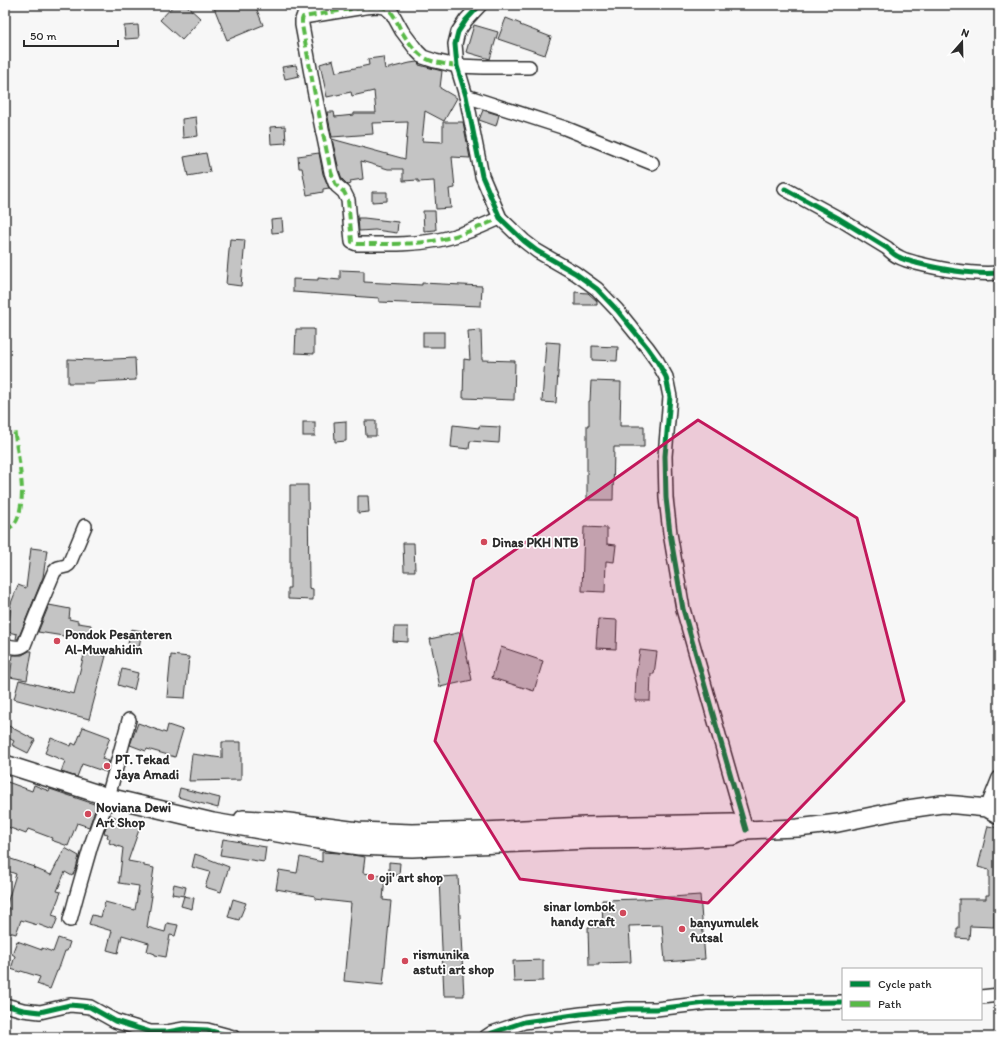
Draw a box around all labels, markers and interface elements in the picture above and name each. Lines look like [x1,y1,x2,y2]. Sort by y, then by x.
scale bar [24,22,118,48]
north arrow [942,22,982,62]
text: N [960,26,971,40]
text: 50 m [30,29,56,43]
place label: Dinas PKH NTB [492,535,579,550]
marker: Dinas PKH NTB [479,537,489,547]
place label: Pondok Pesanteren Al-Muwahidin [64,627,173,657]
marker: Pondok Pesanteren Al-Muwahidin [52,636,62,646]
place label: PT. Tekad Jaya Amadi [114,752,179,783]
marker: PT. Tekad Jaya Amadi [102,761,112,771]
place label: Noviana Dewi Art Shop [95,800,171,831]
marker: Noviana Dewi Art Shop [83,809,93,819]
place label: oji' art shop [379,870,443,886]
marker: oji' art shop [366,872,376,882]
place label: sinar lombok handy craft [544,899,615,930]
marker: sinar lombok handy craft [618,908,628,918]
place label: banyumulek futsal [690,915,759,945]
marker: banyumulek futsal [677,924,687,934]
place label: rismunika astuti art shop [413,947,495,978]
marker: rismunika astuti art shop [400,956,410,966]
legend [842,968,982,1020]
text: Cycle path [878,977,932,991]
text: Path [878,997,901,1011]

